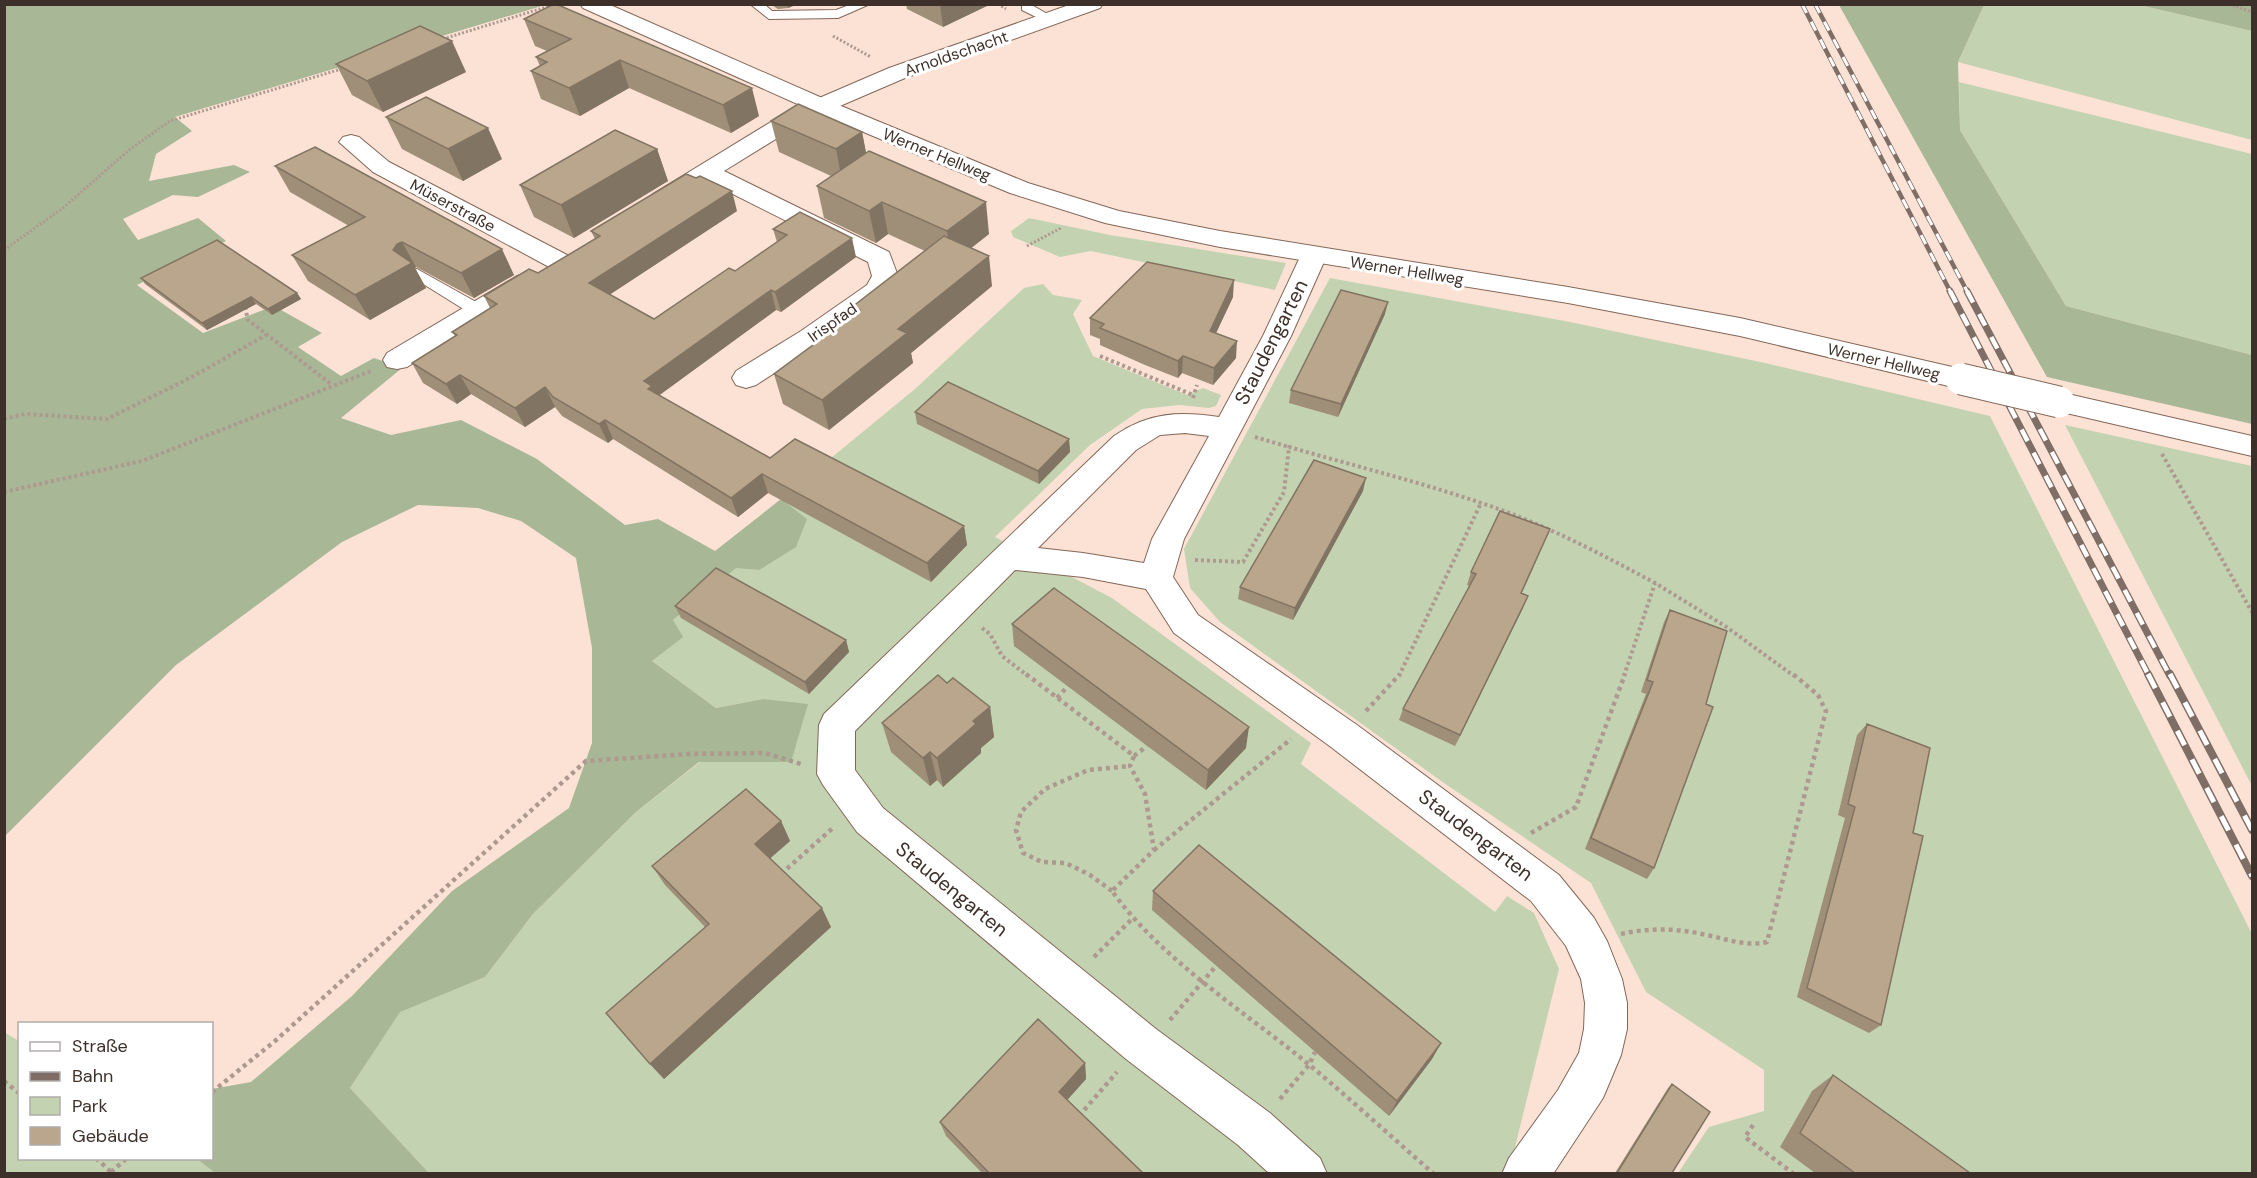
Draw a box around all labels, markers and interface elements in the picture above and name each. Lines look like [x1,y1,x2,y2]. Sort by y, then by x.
street label: Arnoldschacht [901,26,1011,81]
street label: Werner Hellweg [880,123,994,186]
street label: Müserstraße [406,174,499,237]
street label: Werner Hellweg [1348,251,1465,290]
street label: Staudengarten [1228,275,1314,409]
street label: Irispfad [804,298,861,347]
street label: Werner Hellweg [1825,338,1942,385]
street label: Staudengarten [1413,783,1539,887]
street label: Staudengarten [891,836,1013,942]
legend [18,1022,213,1160]
text: Straße [72,1034,128,1058]
text: Bahn [72,1064,113,1088]
text: Park [72,1094,108,1118]
text: Gebäude [72,1124,149,1148]

